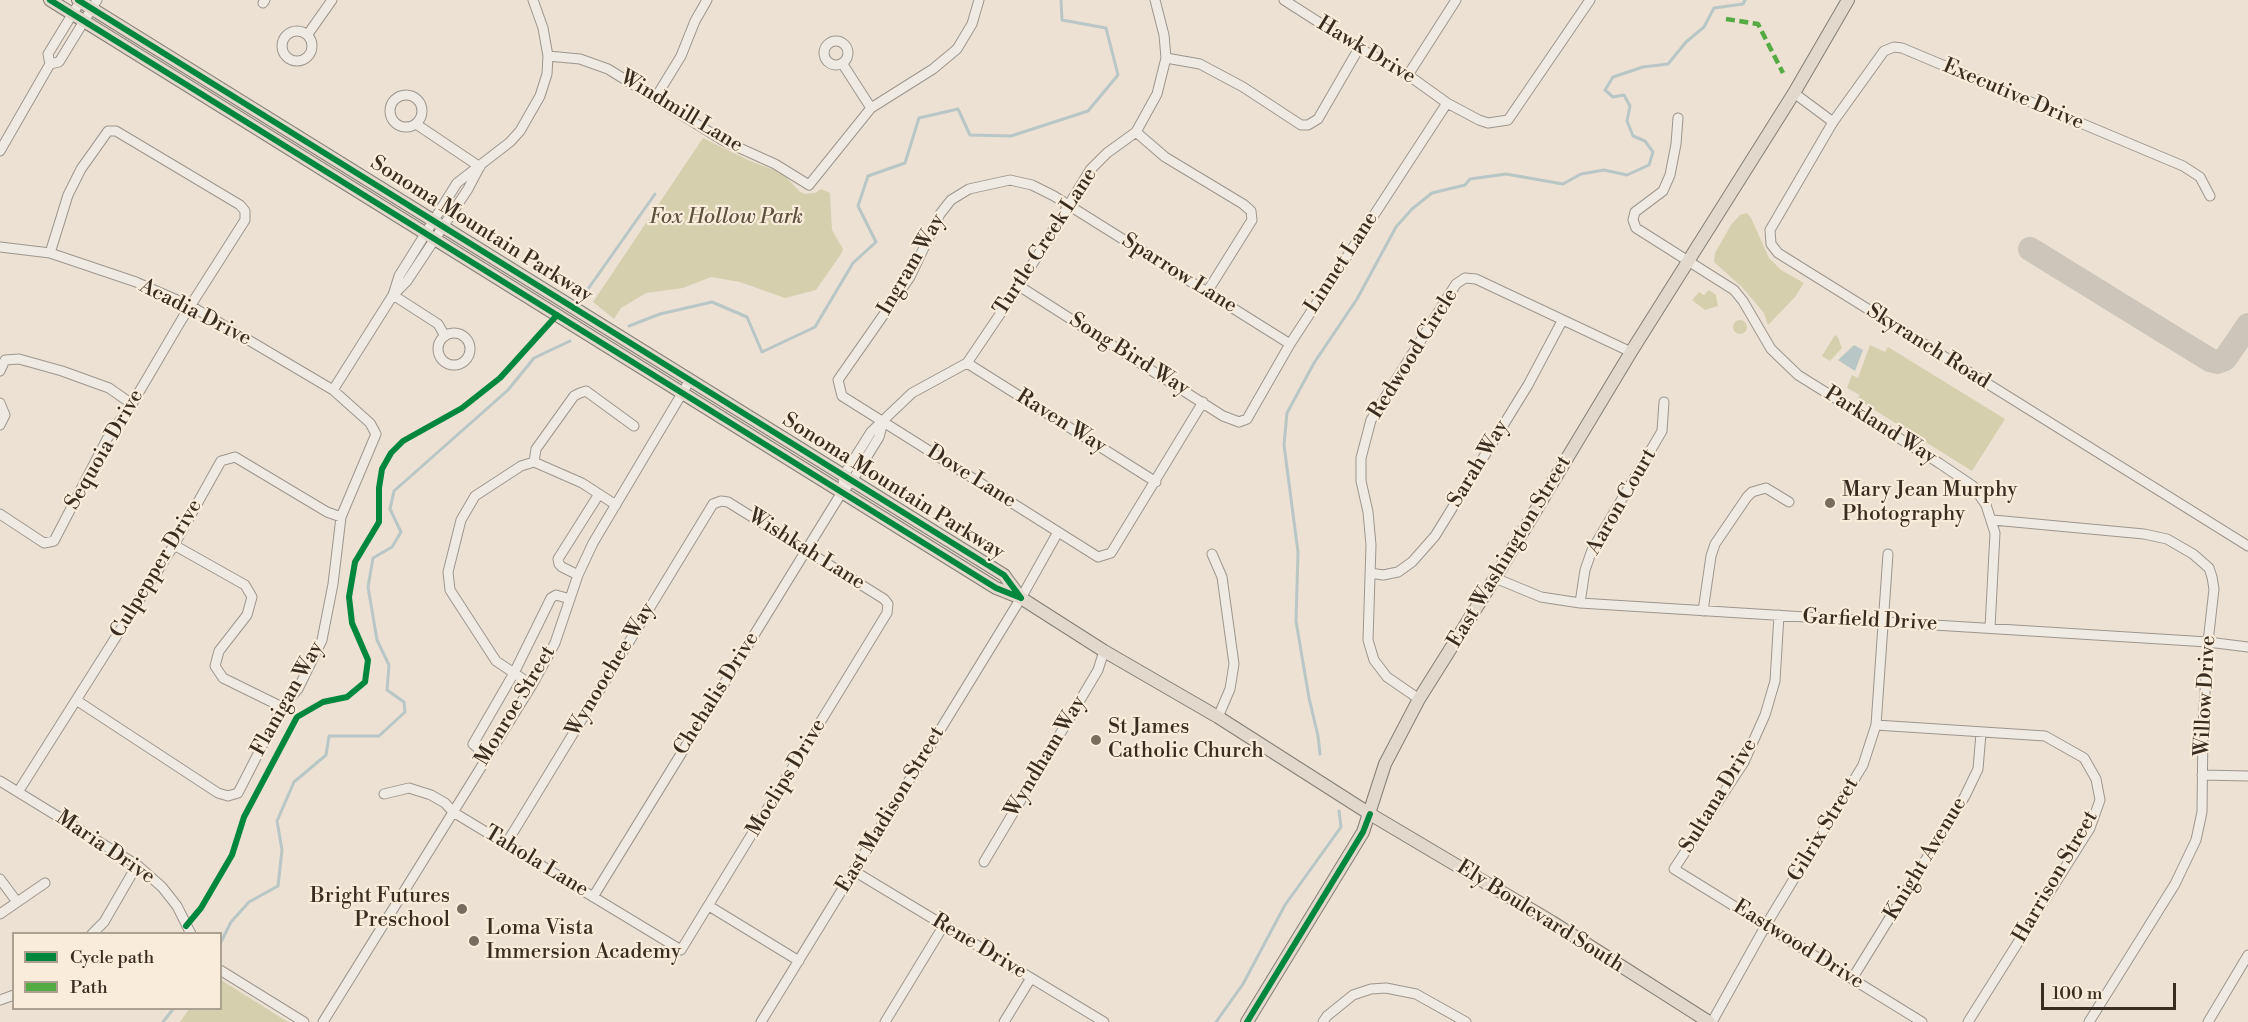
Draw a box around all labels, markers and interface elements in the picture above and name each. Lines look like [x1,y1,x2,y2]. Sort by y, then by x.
street label: Hawk Drive [1312,12,1420,90]
street label: Executive Drive [1939,54,2087,136]
street label: Windmill Lane [615,65,747,159]
street label: Sonoma Mountain Parkway [365,151,597,309]
street label: Turtle Creek Lane [989,163,1103,321]
park label: Fox Hollow Park [649,205,803,231]
street label: Linnet Lane [1300,208,1384,318]
street label: Ingram Way [873,210,951,320]
street label: Sparrow Lane [1117,229,1241,319]
street label: Acadia Drive [135,274,255,352]
street label: Redwood Circle [1364,284,1464,424]
street label: Skyranch Road [1862,299,1994,395]
street label: Song Bird Way [1064,308,1194,402]
street label: Parkland Way [1819,381,1941,471]
street label: Raven Way [1011,384,1111,460]
street label: Sequoia Drive [60,385,150,515]
street label: Sonoma Mountain Parkway [777,408,1009,566]
street label: Sarah Way [1443,416,1515,512]
street label: Dove Lane [922,440,1020,514]
street label: Aaron Court [1582,445,1662,559]
street label: East Washington Street [1443,451,1577,653]
place label: Mary Jean Murphy Photography [1842,478,2017,528]
street label: Culpepper Drive [106,495,208,643]
marker: Mary Jean Murphy Photography [1823,496,1837,510]
street label: Wishkah Lane [743,504,869,596]
street label: Wynoochee Way [561,598,661,742]
street label: Garfield Drive [1802,605,1938,637]
street label: Chehalis Drive [669,628,765,760]
street label: Willow Drive [2190,635,2222,757]
street label: Flanigan Way [246,637,330,761]
street label: Monroe Street [470,641,562,771]
street label: Wyndham Way [1000,692,1092,822]
street label: Moclips Drive [742,714,832,842]
place label: St James Catholic Church [1108,715,1264,765]
street label: East Madison Street [831,722,951,898]
marker: St James Catholic Church [1089,733,1103,747]
street label: Sultana Drive [1675,734,1763,858]
street label: Gilrix Street [1783,773,1865,887]
street label: Knight Avenue [1879,793,1973,925]
street label: Maria Drive [51,806,159,890]
street label: Harrison Street [2008,807,2104,947]
street label: Tahola Lane [479,821,593,903]
street label: Ely Boulevard South [1452,855,1628,979]
place label: Bright Futures Preschool [310,884,450,934]
street label: Eastwood Drive [1728,895,1868,995]
marker: Bright Futures Preschool [455,902,469,916]
street label: Rene Drive [927,909,1031,985]
place label: Loma Vista Immersion Academy [486,916,681,966]
legend [12,932,222,1010]
marker: Loma Vista Immersion Academy [467,934,481,948]
text: Cycle path [70,946,154,969]
scale bar [2044,971,2179,1009]
text: Path [70,976,108,999]
text: 100 m [2052,982,2103,1005]

